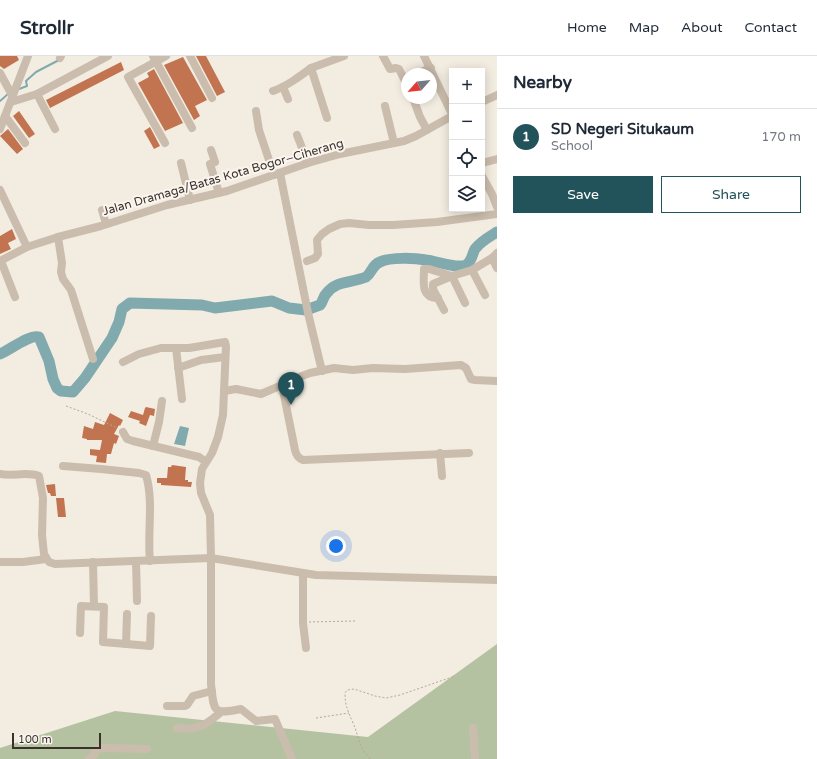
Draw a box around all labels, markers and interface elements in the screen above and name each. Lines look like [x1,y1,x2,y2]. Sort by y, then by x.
text: Strollr [20,17,74,39]
text: Home [567,19,607,36]
text: Map [629,19,659,36]
text: About [681,19,723,36]
text: Contact [745,19,797,36]
north arrow [401,68,437,104]
map controls [449,68,485,212]
button: + [449,68,485,104]
text: Nearby [513,72,572,93]
button: − [449,104,485,140]
text: SD Negeri Situkaum [551,120,694,138]
text: 1 [522,129,530,145]
text: 170 m [761,129,801,145]
street label: Jalan Dramaga/Batas Kota Bogor–Ciherang [101,136,345,218]
text: School [551,138,593,154]
button: locate [449,140,485,176]
button: layers [449,176,485,212]
button: Save [513,176,653,213]
button: Share [661,176,801,213]
pin: 1 [278,372,304,405]
your location [326,536,346,556]
scale bar [12,731,101,750]
text: 100 m [18,733,52,746]

